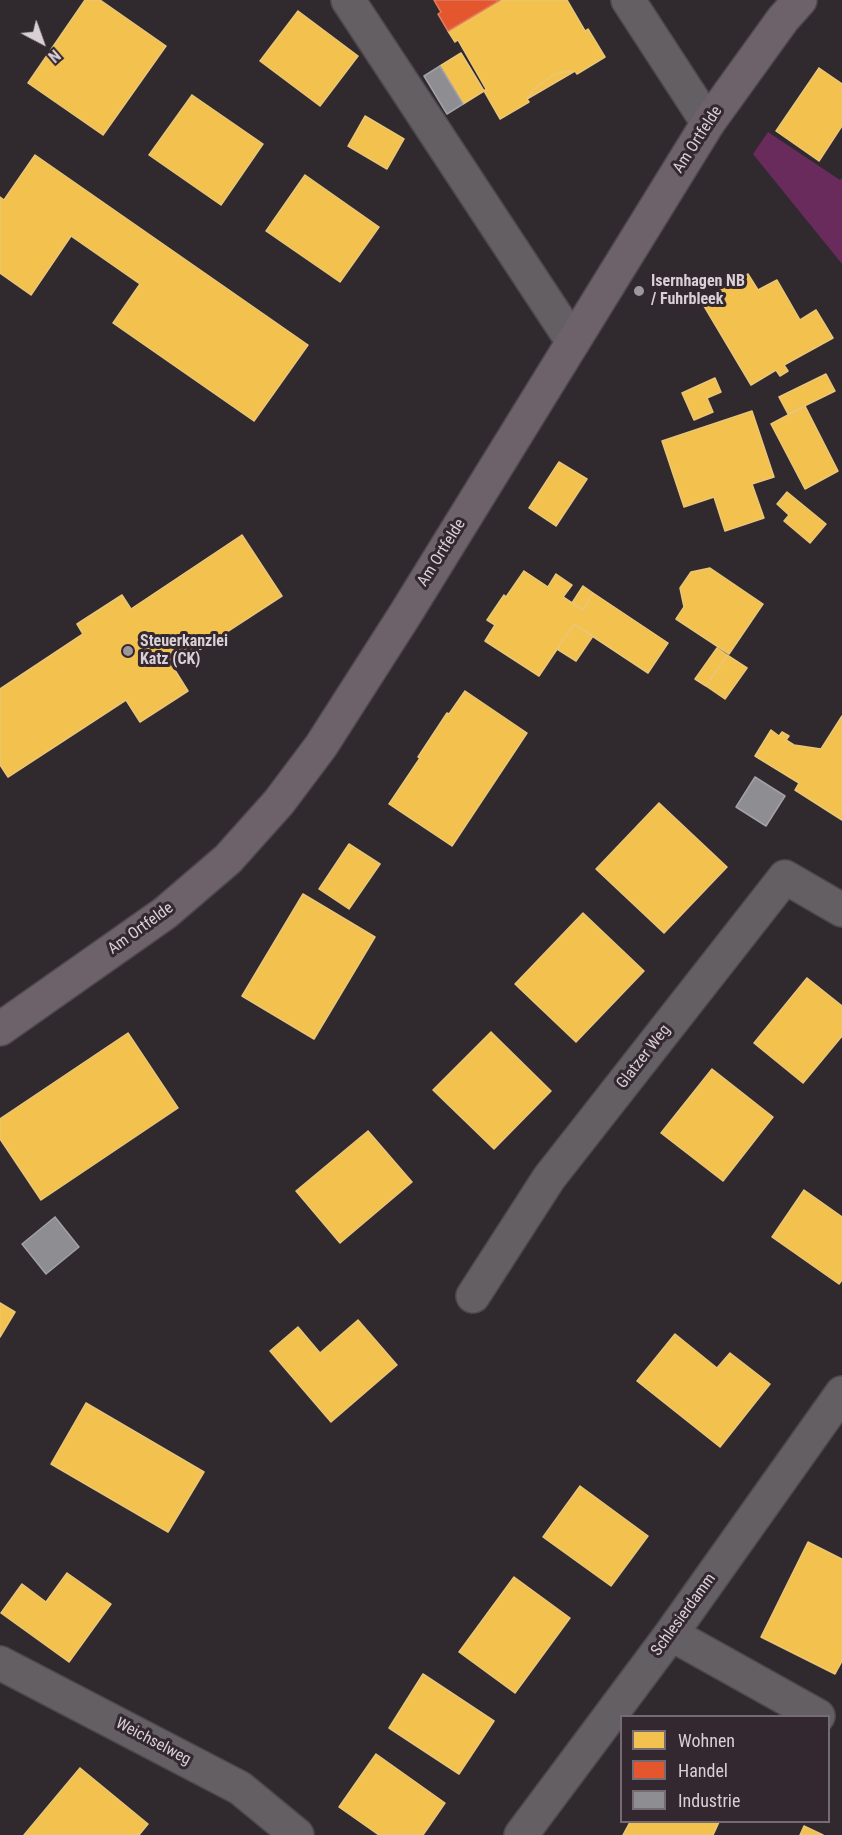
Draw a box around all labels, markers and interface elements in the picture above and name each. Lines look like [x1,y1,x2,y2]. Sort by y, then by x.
north arrow [12,12,72,72]
text: N [44,46,64,66]
street label: Am Ortfelde [669,103,727,177]
place label: Isernhagen NB / Fuhrbleek [651,272,745,310]
marker: Isernhagen NB / Fuhrbleek [632,284,646,298]
street label: Am Ortfelde [414,516,470,590]
place label: Steuerkanzlei Katz (CK) [140,632,228,670]
marker: Steuerkanzlei Katz (CK) [121,644,135,658]
street label: Am Ortfelde [105,899,177,959]
street label: Glatzer Weg [613,1021,675,1093]
street label: Schlesierdamm [648,1570,720,1660]
street label: Weichselweg [112,1714,194,1770]
legend [620,1715,830,1823]
text: Wohnen [678,1730,735,1751]
text: Handel [678,1760,728,1781]
text: Industrie [678,1790,740,1811]

